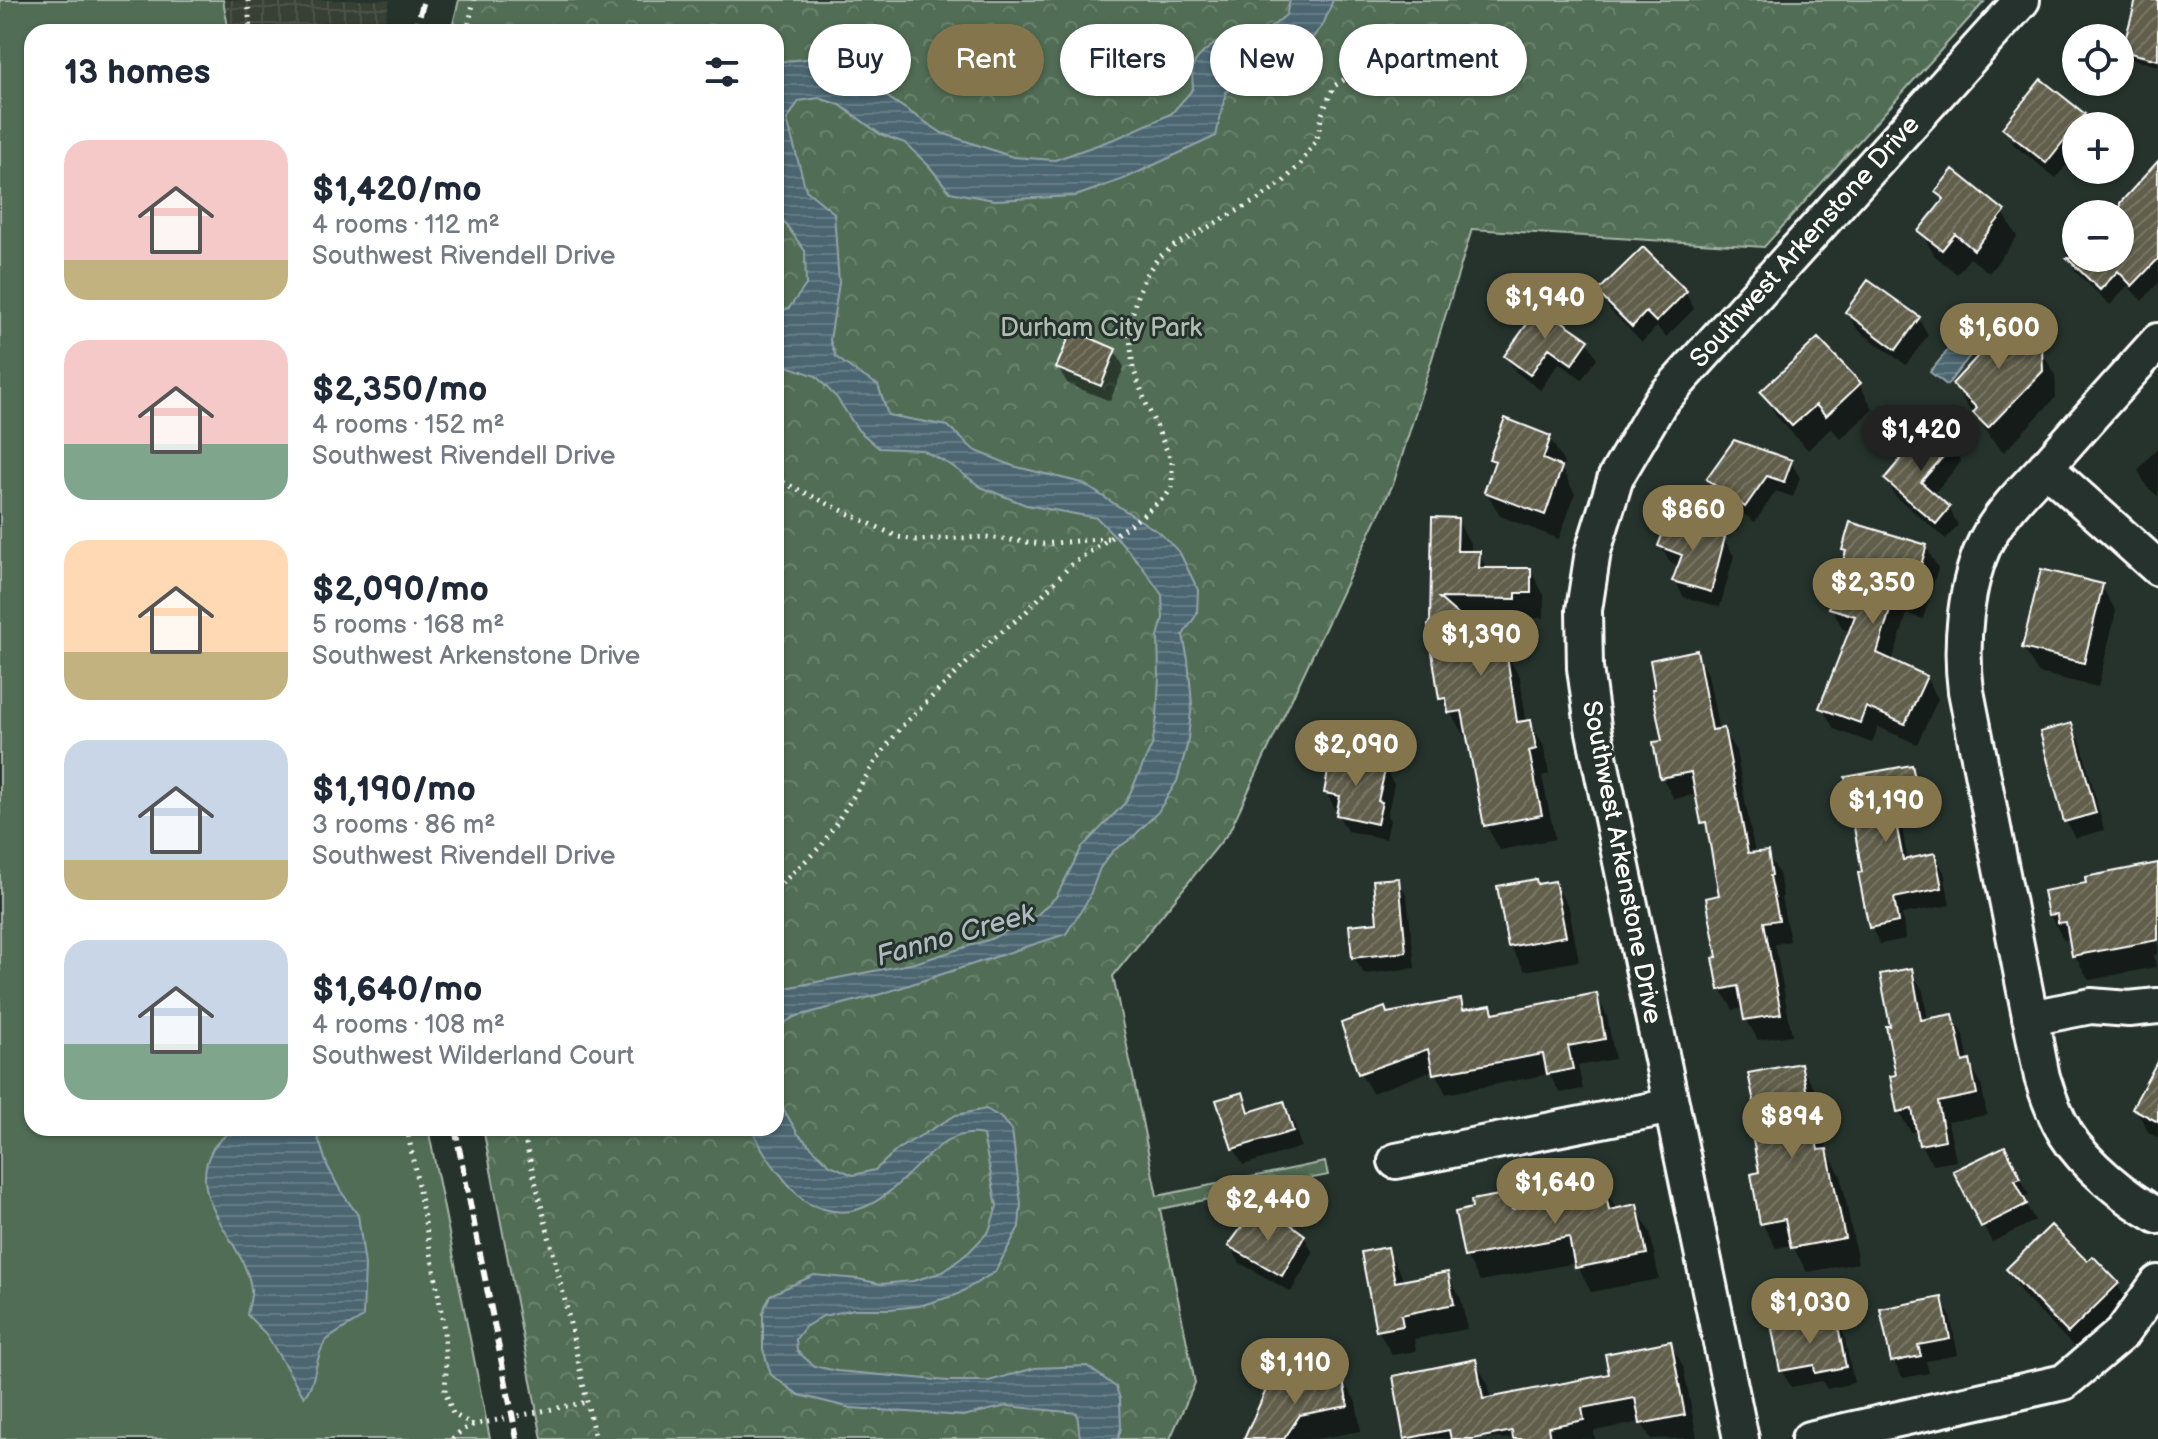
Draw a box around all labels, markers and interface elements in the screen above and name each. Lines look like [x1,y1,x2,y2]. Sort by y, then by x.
chip: Buy [808,24,911,96]
chip: Rent [927,24,1044,96]
chip: Filters [1060,24,1194,96]
chip: New [1210,24,1323,96]
chip: Apartment [1339,24,1527,96]
map controls [2062,24,2134,272]
button: locate [2062,24,2134,96]
icon: filters [700,50,744,94]
text: 13 homes [64,52,211,93]
street label: Southwest Arkenstone Drive [1684,110,1926,374]
button: + [2062,112,2134,184]
text: $1,420/mo [312,169,482,210]
icon: home [128,172,224,268]
button: − [2062,200,2134,272]
text: 4 rooms · 112 m² [312,210,500,241]
text: Southwest Rivendell Drive [312,241,615,272]
pin: $1,940 [1480,273,1610,341]
text: $1,940 [1505,283,1585,314]
pin: $1,600 [1934,303,2064,371]
park label: Durham City Park [1000,313,1202,344]
text: $1,600 [1958,313,2040,344]
text: $2,350/mo [312,369,487,410]
icon: home [128,372,224,468]
pin: $1,420 [1856,405,1986,473]
text: 4 rooms · 152 m² [312,410,505,441]
text: $1,420 [1881,415,1961,446]
text: Southwest Rivendell Drive [312,441,615,472]
pin: $860 [1646,485,1740,553]
text: $860 [1661,495,1725,526]
pin: $2,350 [1808,558,1938,626]
text: $2,350 [1831,568,1915,599]
text: $2,090/mo [312,569,489,610]
icon: home [128,572,224,668]
text: 5 rooms · 168 m² [312,610,505,641]
pin: $1,390 [1416,610,1546,678]
text: $1,390 [1441,620,1521,651]
text: Southwest Arkenstone Drive [312,641,640,672]
street label: Southwest Arkenstone Drive [1575,698,1668,1026]
pin: $2,090 [1291,720,1421,788]
text: $2,090 [1313,730,1399,761]
text: $1,190/mo [312,769,476,810]
icon: home [128,772,224,868]
pin: $1,190 [1821,776,1951,844]
text: $1,190 [1848,786,1924,817]
text: 3 rooms · 86 m² [312,810,496,841]
text: Southwest Rivendell Drive [312,841,615,872]
water label: Fanno Creek [872,897,1040,974]
text: $1,640/mo [312,969,482,1010]
icon: home [128,972,224,1068]
text: 4 rooms · 108 m² [312,1010,505,1041]
text: Southwest Wilderland Court [312,1041,634,1072]
pin: $894 [1745,1092,1839,1160]
text: $894 [1760,1102,1824,1133]
pin: $1,640 [1490,1158,1620,1226]
text: $1,640 [1514,1168,1596,1199]
pin: $2,440 [1203,1175,1333,1243]
text: $2,440 [1225,1185,1311,1216]
pin: $1,030 [1745,1278,1875,1346]
text: $1,030 [1769,1288,1851,1319]
pin: $1,110 [1230,1338,1360,1406]
text: $1,110 [1259,1348,1331,1379]

